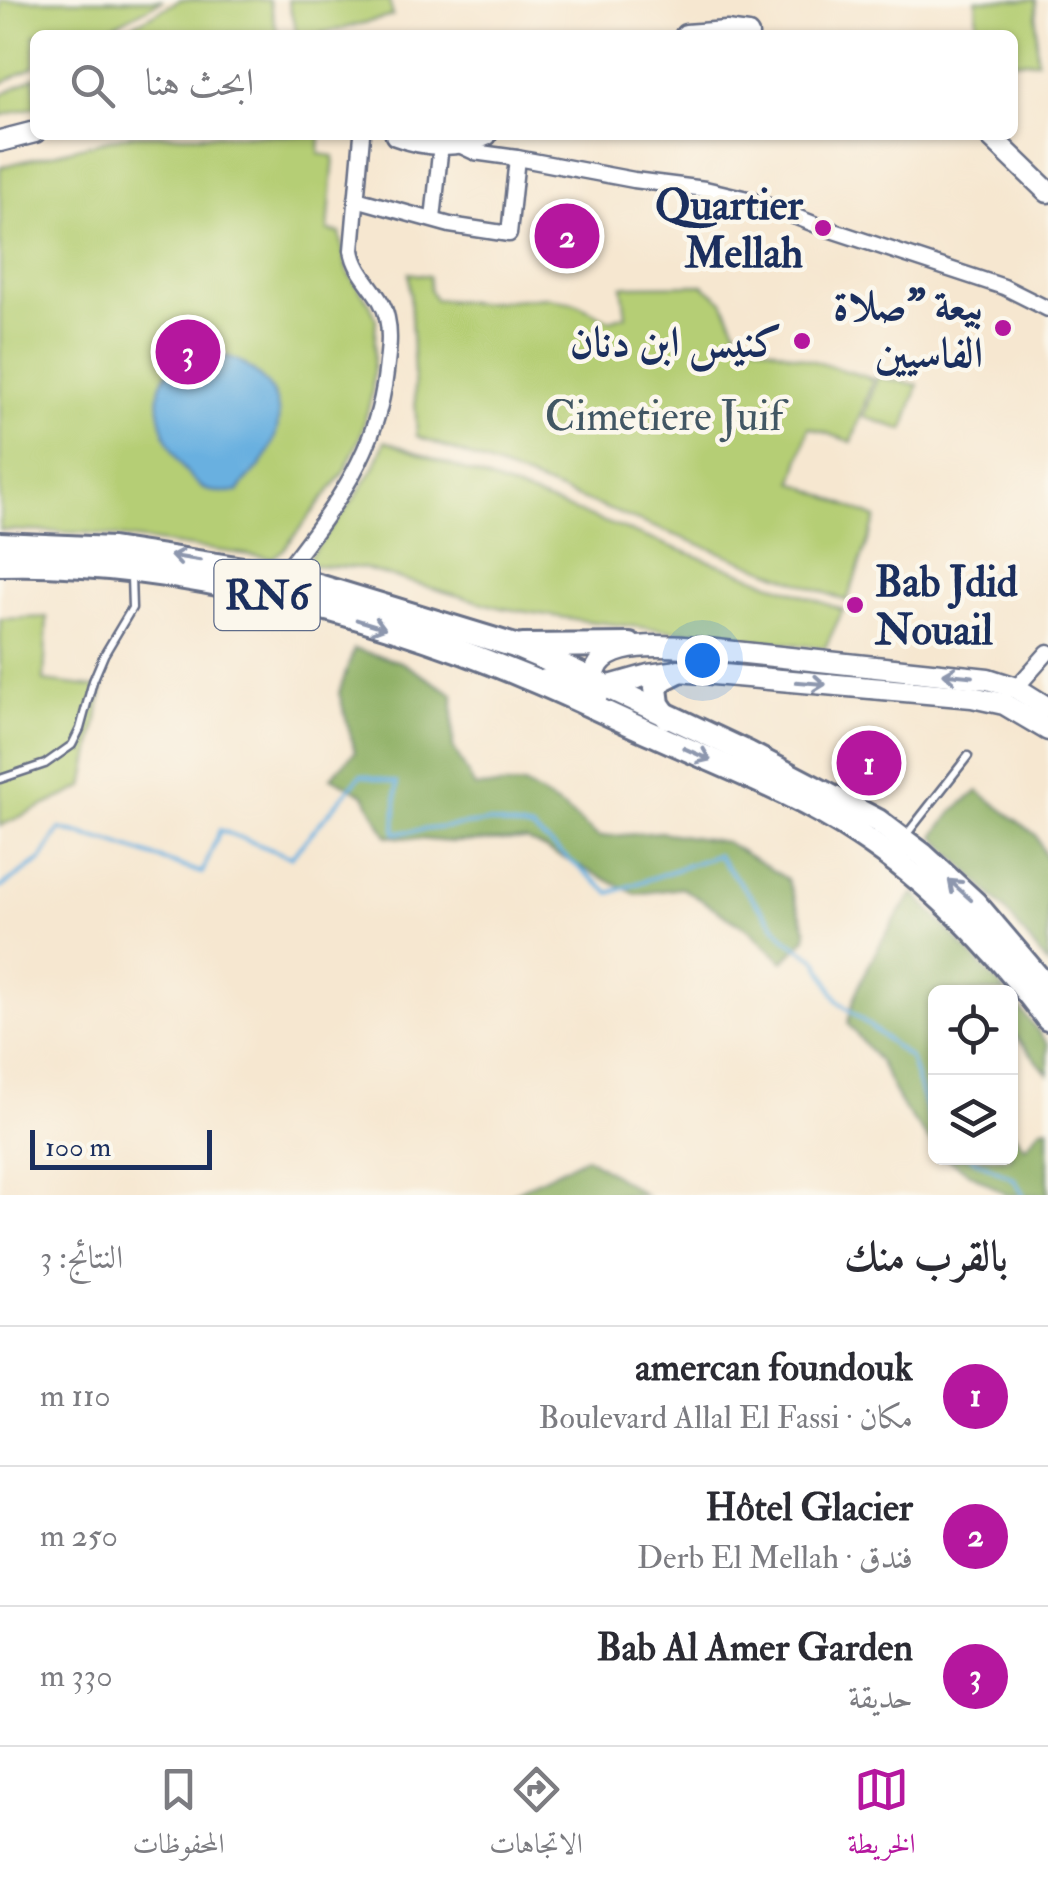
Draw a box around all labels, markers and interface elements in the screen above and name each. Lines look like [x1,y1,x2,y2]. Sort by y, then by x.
search box [30,30,1018,140]
icon: search [65,58,120,113]
text: ابحث هنا [145,59,254,107]
place label: Quartier Mellah [655,180,804,280]
pin: 2 [534,198,600,274]
marker: Quartier Mellah [812,217,834,239]
place label: بيعة "صلاة الفاسيين [833,280,983,380]
pin: 3 [156,314,220,390]
place label: كنيس ابن دنان [570,317,782,372]
marker: بيعة "صلاة الفاسيين [992,317,1014,339]
marker: كنيس ابن دنان [791,330,813,352]
park label: Cimetiere Juif [545,391,790,443]
one-way arrow [169,549,202,567]
place label: Bab Jdid Nouail [874,557,1018,657]
road number: RN6 [214,560,320,630]
marker: Bab Jdid Nouail [844,594,866,616]
one-way arrow [355,617,386,635]
your location [677,635,728,686]
one-way arrow [942,666,974,685]
one-way arrow [795,673,827,692]
pin: 1 [836,726,902,800]
one-way arrow [681,746,712,764]
one-way arrow [949,878,973,902]
map controls [928,985,1018,1165]
button: locate [928,985,1018,1075]
button: layers [928,1075,1018,1165]
scale bar [30,1125,212,1170]
text: 100 m [45,1130,111,1165]
text: بالقرب منك [844,1231,1008,1283]
text: النتائج: 3 [40,1238,123,1278]
text: amercan foundouk [635,1344,913,1392]
text: 110 m [40,1376,111,1416]
text: 1 [970,1376,981,1416]
text: مكان · Boulevard Allal El Fassi [539,1398,913,1438]
text: Hôtel Glacier [706,1484,913,1532]
text: 250 m [40,1516,118,1556]
text: 2 [967,1516,984,1556]
text: فندق · Derb El Mellah [637,1538,913,1578]
text: Bab Al Amer Garden [597,1624,913,1672]
text: 330 m [40,1656,113,1696]
text: 3 [969,1656,982,1696]
text: حديقة [848,1678,913,1718]
tab: المحفوظات [132,1762,225,1871]
tab: الاتجاهات [489,1762,583,1871]
tab: الخريطة [848,1762,916,1871]

